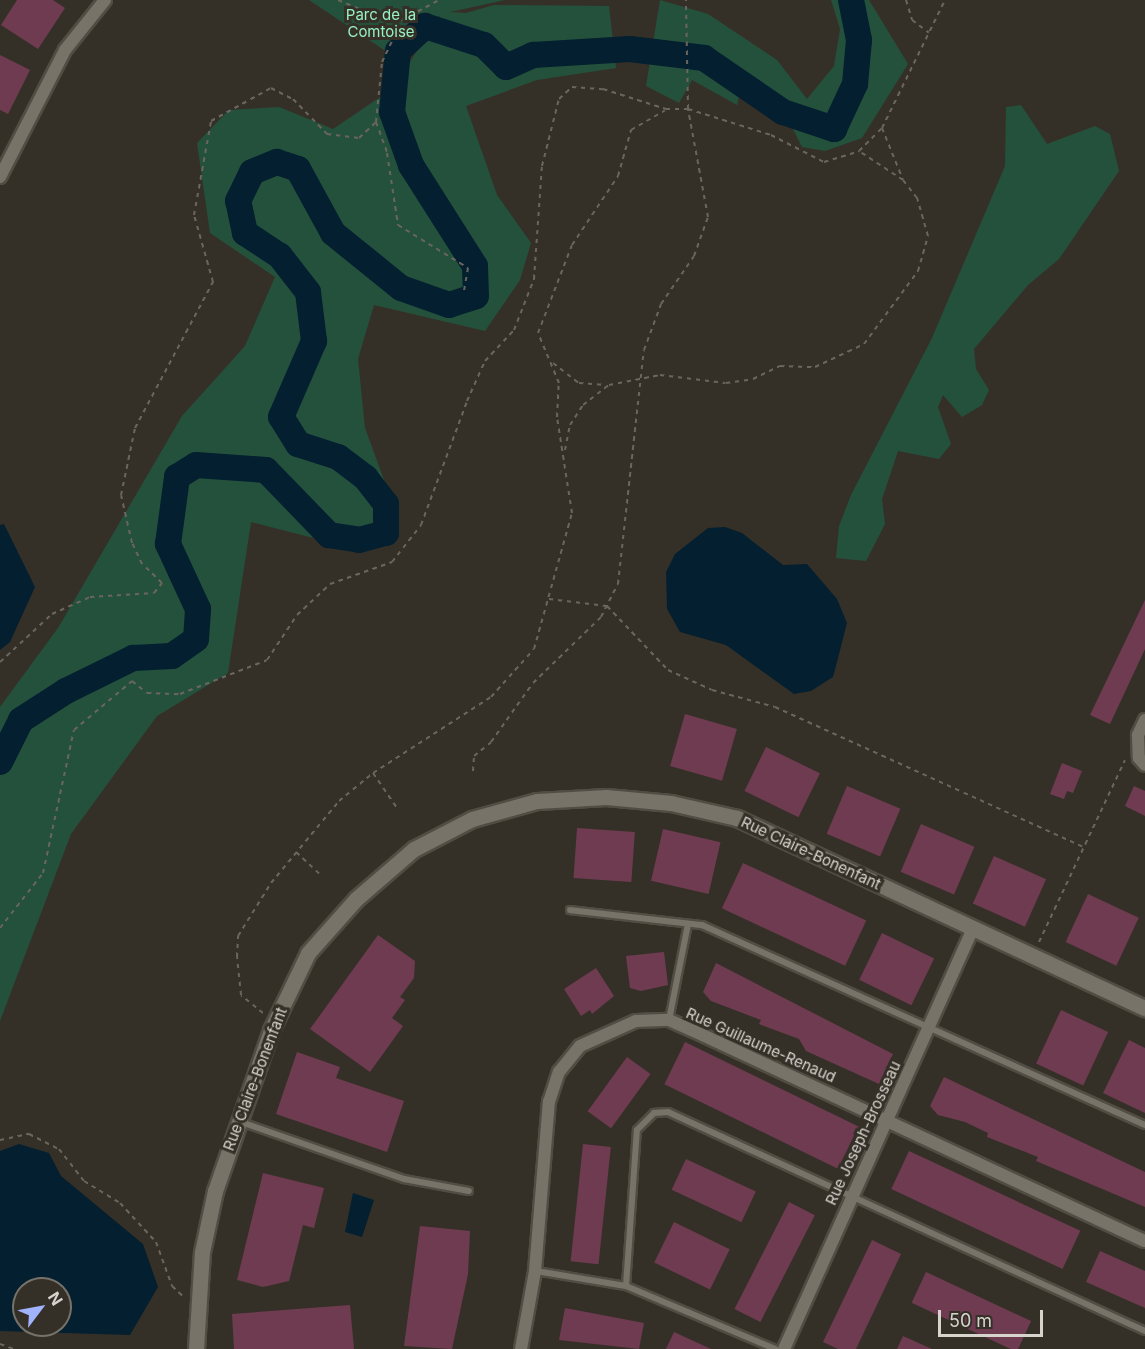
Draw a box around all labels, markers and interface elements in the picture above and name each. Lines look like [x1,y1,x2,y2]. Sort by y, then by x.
park label: Parc de la Comtoise [346,5,416,40]
street label: Rue Claire-Bonenfant [738,813,884,893]
street label: Rue Guillaume-Renaud [683,1004,839,1086]
street label: Rue Claire-Bonenfant [219,1005,291,1153]
street label: Rue Joseph-Brosseau [822,1058,904,1208]
north arrow [12,1277,72,1337]
text: N [44,1288,67,1309]
scale bar [941,1298,1046,1336]
text: 50 m [949,1310,992,1331]

